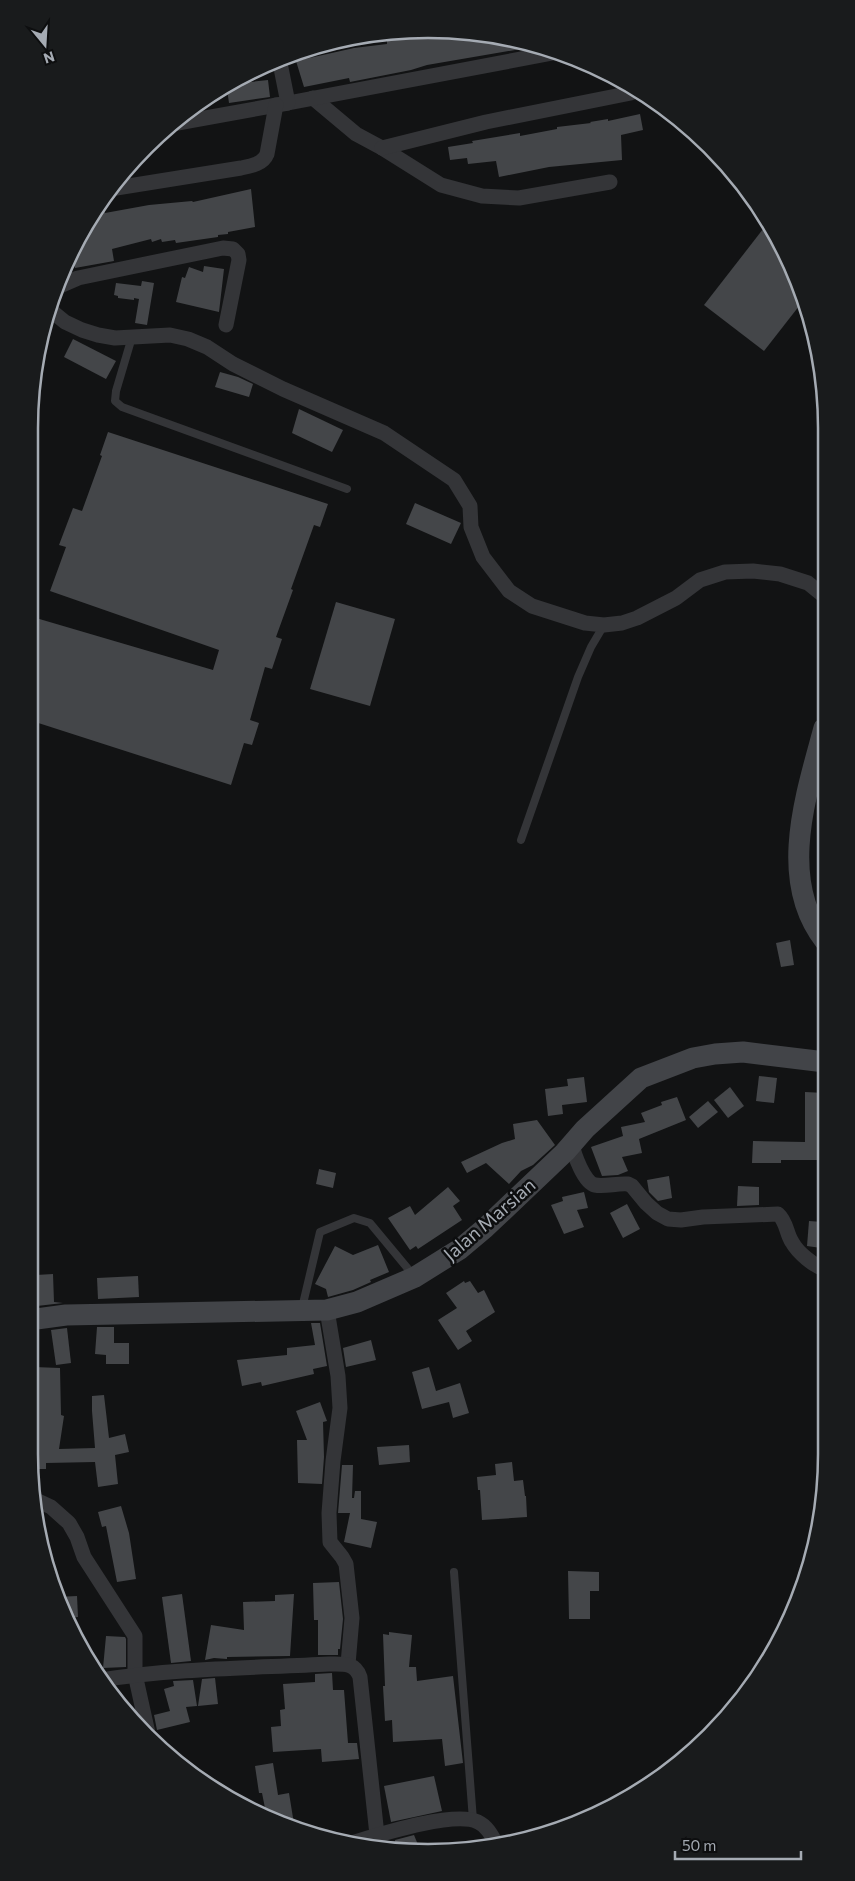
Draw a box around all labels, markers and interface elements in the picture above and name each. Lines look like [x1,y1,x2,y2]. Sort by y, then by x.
north arrow [20,20,70,70]
text: N [42,48,57,68]
street label: Jalan Marsian [438,1173,540,1265]
scale bar [675,1828,801,1860]
text: 50 m [682,1836,716,1854]

